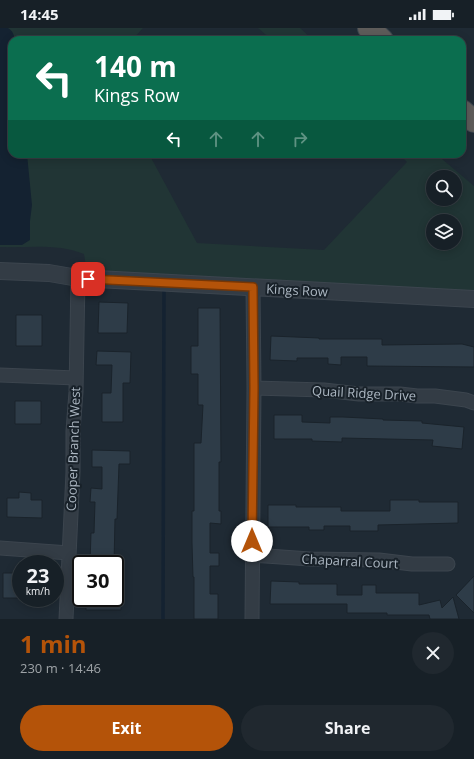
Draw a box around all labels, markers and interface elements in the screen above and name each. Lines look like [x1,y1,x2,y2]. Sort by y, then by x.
text: 14:45 [20,4,59,24]
text: 140 m [94,47,177,85]
icon: left [28,52,80,104]
text: Kings Row [94,83,180,107]
icon: left [163,128,185,150]
icon: ahead [205,128,227,150]
icon: ahead [247,128,269,150]
icon: right [289,128,311,150]
map controls [426,170,462,250]
button: search [426,170,462,206]
button: layers [426,214,462,250]
pin [71,262,105,296]
icon: arrive [77,268,99,290]
street label: Kings Row [266,279,328,301]
street label: Quail Ridge Drive [312,381,416,405]
street label: Cooper Branch West [62,386,84,511]
position arrow [231,520,273,562]
street label: Chaparral Court [301,549,399,573]
speed limit sign: 30 [72,555,124,607]
text: 23 [27,562,49,589]
text: km/h [26,584,50,598]
text: 1 min [20,627,87,660]
button: close [412,632,454,674]
text: 230 m · 14:46 [20,659,101,677]
button: Exit [20,705,233,751]
button: Share [241,705,454,751]

